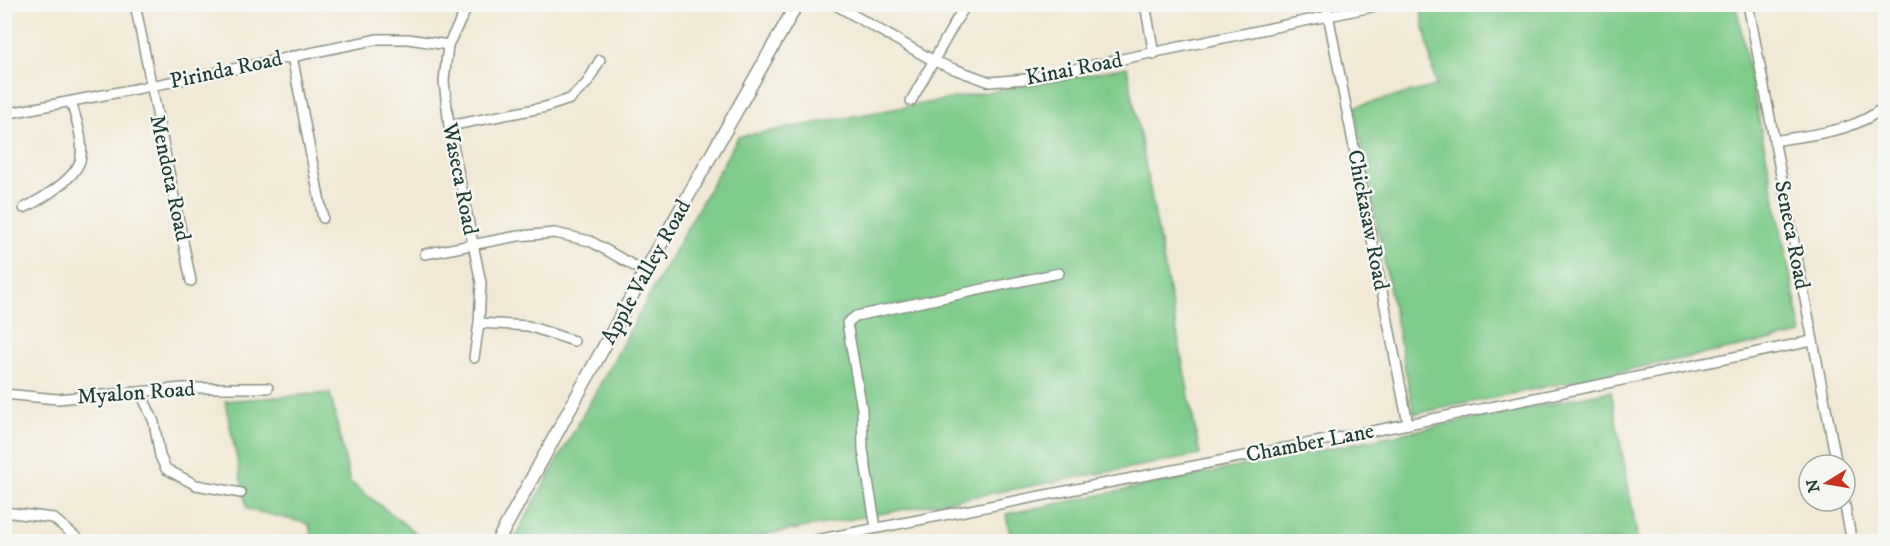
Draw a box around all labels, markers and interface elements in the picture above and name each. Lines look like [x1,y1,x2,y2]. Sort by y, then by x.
street label: Pirinda Road [167,45,285,95]
street label: Kinai Road [1023,46,1125,92]
street label: Mendota Road [143,112,197,244]
street label: Waseca Road [436,120,484,237]
street label: Chickasaw Road [1341,147,1395,293]
street label: Seneca Road [1768,178,1816,292]
street label: Apple Valley Road [595,195,697,349]
street label: Myalon Road [76,375,196,411]
street label: Chamber Lane [1244,417,1376,469]
north arrow [1797,453,1857,513]
text: N [1802,477,1824,494]

